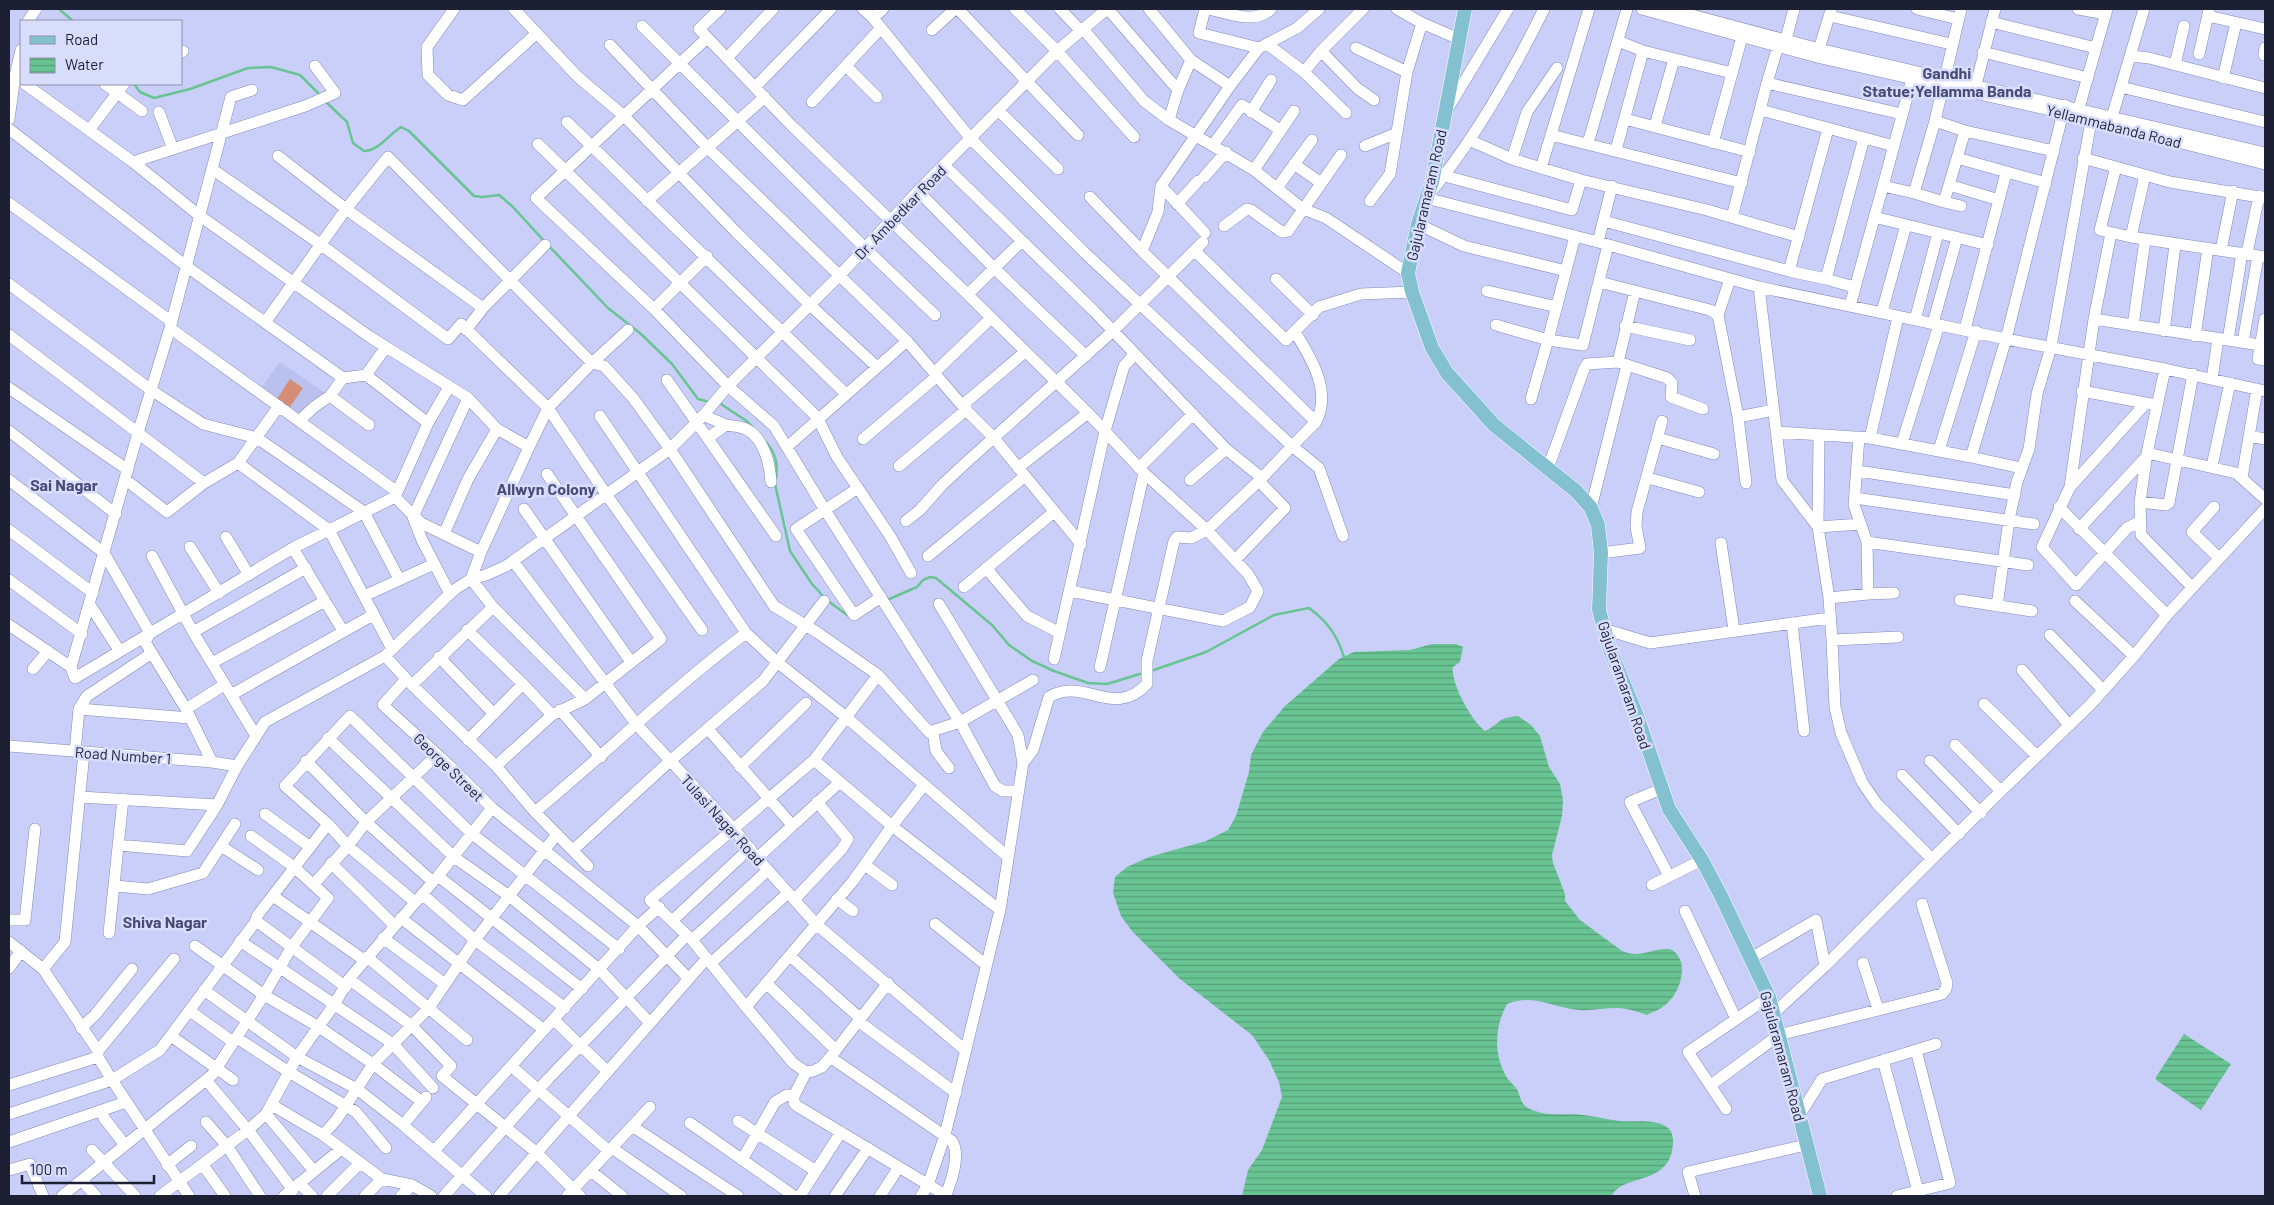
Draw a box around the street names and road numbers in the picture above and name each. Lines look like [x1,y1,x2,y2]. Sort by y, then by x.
street label: Yellammabanda Road [2045,101,2183,151]
street label: Gajularamaram Road [1402,127,1450,263]
street label: Dr. Ambedkar Road [851,161,949,263]
street label: Gajularamaram Road [1595,619,1655,751]
street label: George Street [410,729,488,805]
street label: Road Number 1 [74,743,172,767]
street label: Tulasi Nagar Road [677,771,769,869]
street label: Gajularamaram Road [1757,989,1809,1123]

